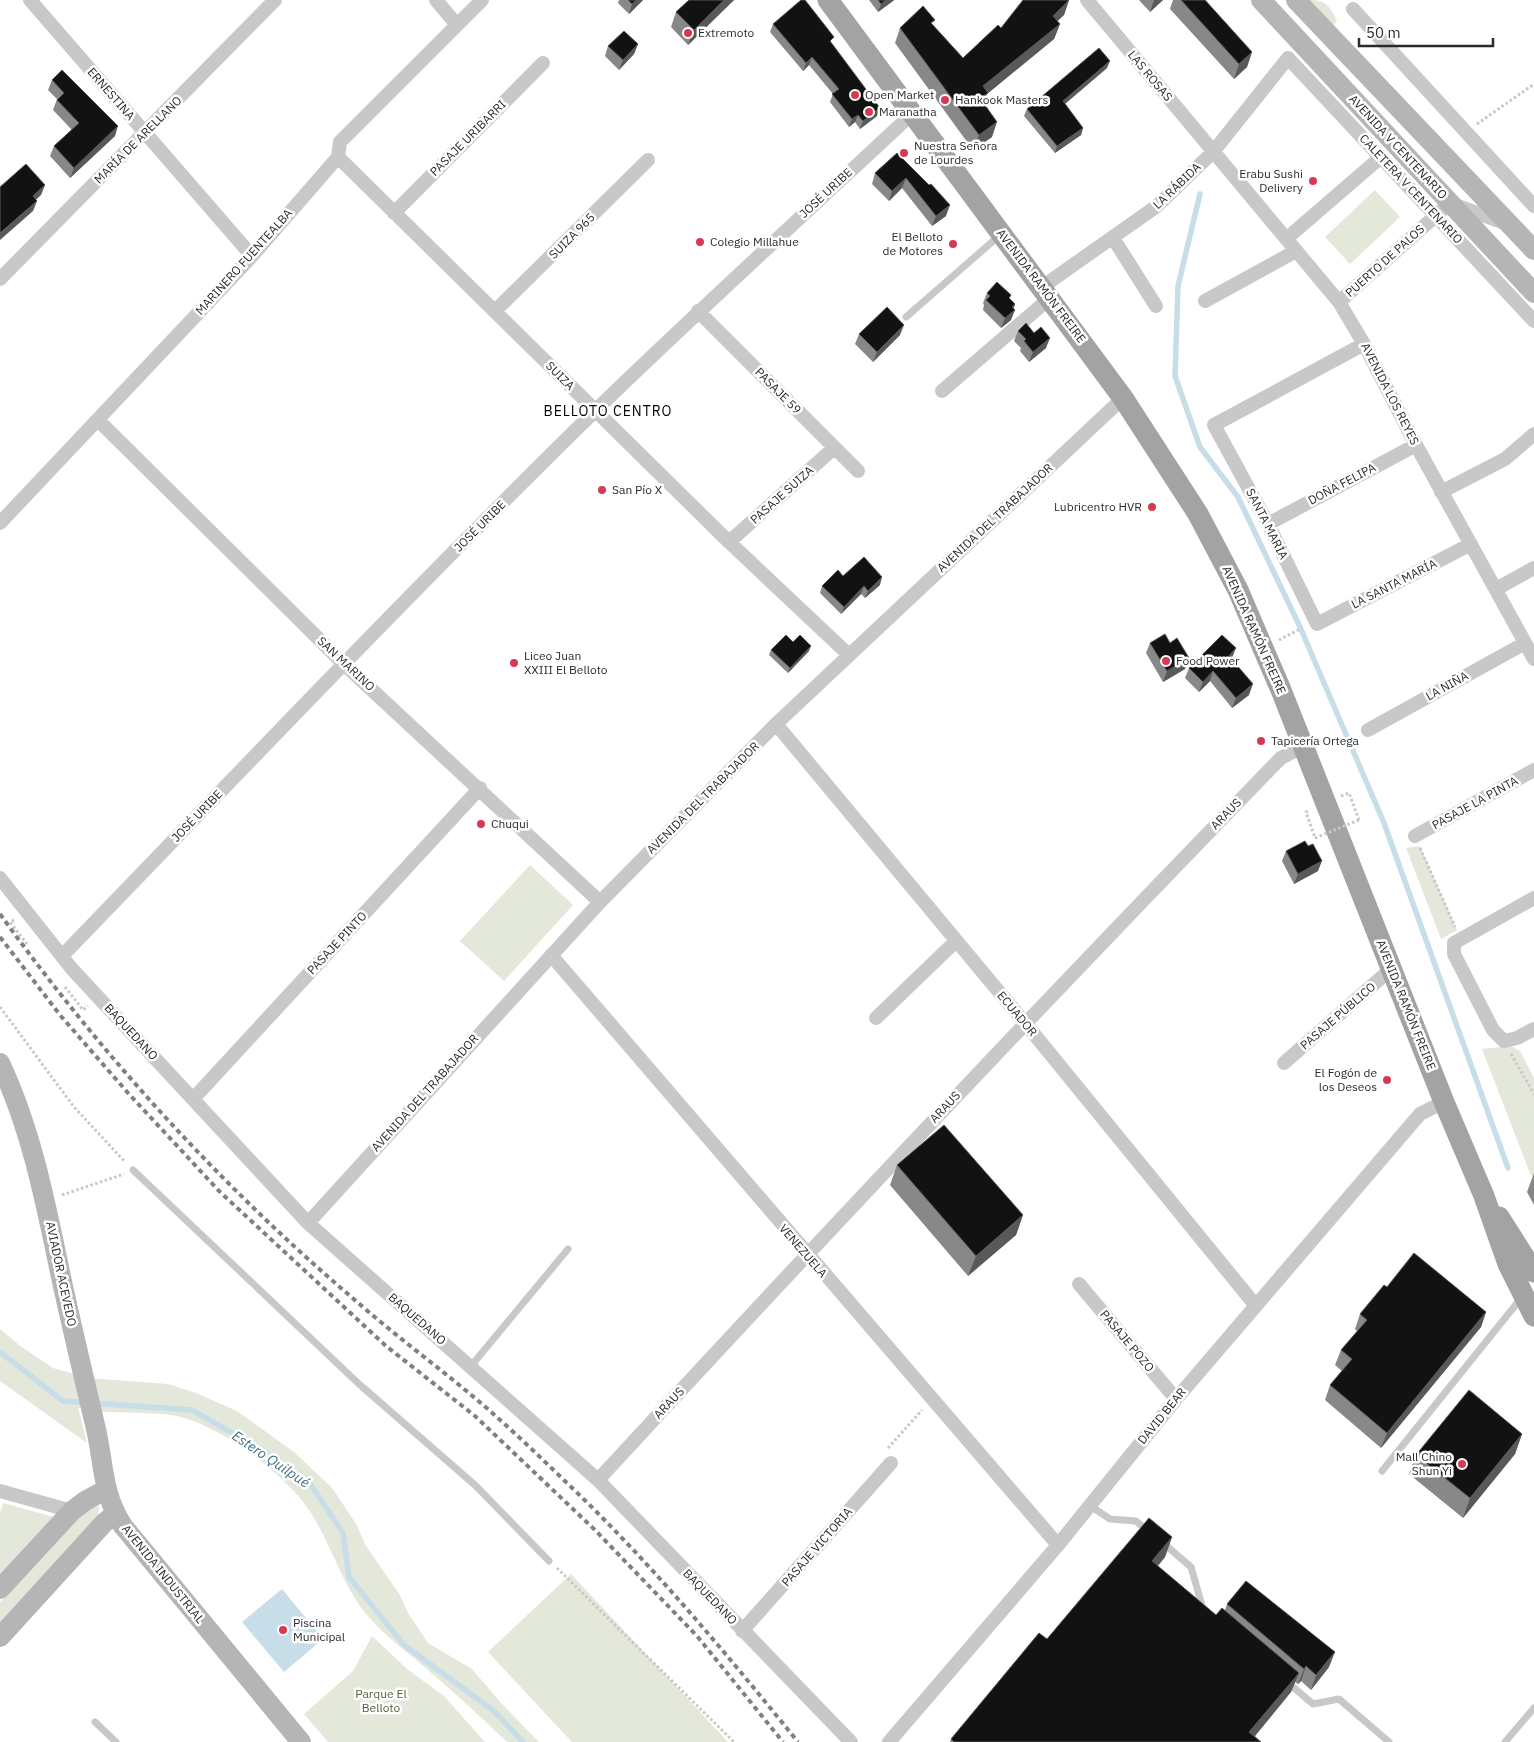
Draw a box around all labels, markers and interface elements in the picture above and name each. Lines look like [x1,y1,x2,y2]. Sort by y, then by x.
scale bar [1359,15,1493,47]
text: 50 m [1366,23,1401,42]
place label: Extremoto [698,25,755,40]
marker: Extremoto [682,27,694,39]
street label: LAS ROSAS [1125,47,1176,104]
street label: ERNESTINA [84,64,138,123]
place label: Open Market [865,87,934,102]
marker: Open Market [849,89,861,101]
street label: AVENIDA V CENTENARIO [1346,91,1451,202]
place label: Hankook Masters [955,92,1048,107]
street label: MARÍA DE ARELLANO [91,93,185,187]
marker: Hankook Masters [939,94,951,106]
street label: PASAJE URIBARRI [427,96,509,179]
place label: Maranatha [879,104,937,119]
marker: Maranatha [863,106,875,118]
street label: CALETERA V CENTENARIO [1357,131,1466,247]
place label: Nuestra Señora de Lourdes [914,138,998,167]
marker: Nuestra Señora de Lourdes [898,147,910,159]
street label: LA RÁBIDA [1150,159,1204,212]
street label: JOSÉ URIBE [796,164,855,221]
place label: Erabu Sushi Delivery [1239,166,1303,195]
marker: Erabu Sushi Delivery [1307,175,1319,187]
street label: MARINERO FUENTEALBA [192,205,295,318]
street label: SUIZA 965 [545,209,598,262]
street label: PUERTO DE PALOS [1342,221,1427,300]
street label: AVENIDA RAMÓN FREIRE [994,226,1089,346]
place label: El Belloto de Motores [882,229,943,258]
place label: Colegio Millahue [710,234,799,249]
marker: Colegio Millahue [694,236,706,248]
marker: El Belloto de Motores [947,238,959,250]
street label: AVENIDA LOS REYES [1358,340,1423,447]
street label: SUIZA [543,358,578,393]
street label: PASAJE 59 [752,364,805,417]
district label: BELLOTO CENTRO [544,402,672,420]
street label: DOÑA FELIPA [1305,459,1378,508]
street label: AVENIDA DEL TRABAJADOR [934,460,1056,575]
street label: PASAJE SUIZA [747,462,817,527]
place label: San Pío X [612,482,663,497]
marker: San Pío X [596,484,608,496]
street label: SANTA MARÍA [1243,486,1292,562]
street label: JOSÉ URIBE [451,497,509,555]
place label: Lubricentro HVR [1054,499,1142,514]
marker: Lubricentro HVR [1146,501,1158,513]
street label: LA SANTA MARÍA [1348,555,1439,612]
street label: AVENIDA RAMÓN FREIRE [1219,563,1290,696]
street label: SAN MARINO [315,633,378,694]
place label: Liceo Juan XXIII El Belloto [524,648,608,677]
place label: Food Power [1176,653,1240,668]
marker: Food Power [1160,655,1172,667]
marker: Liceo Juan XXIII El Belloto [508,657,520,669]
street label: LA NIÑA [1423,668,1471,703]
place label: Tapicería Ortega [1271,733,1360,748]
marker: Tapicería Ortega [1255,735,1267,747]
street label: AVENIDA DEL TRABAJADOR [643,738,762,857]
street label: PASAJE LA PINTA [1429,773,1521,832]
street label: JOSÉ URIBE [168,786,225,845]
street label: ARAUS [1207,795,1244,833]
place label: Chuqui [491,816,529,831]
marker: Chuqui [475,818,487,830]
street label: PASAJE PINTO [304,908,370,977]
street label: AVENIDA RAMÓN FREIRE [1373,938,1439,1072]
street label: PASAJE PÚBLICO [1297,979,1378,1052]
street label: ECUADOR [994,988,1041,1040]
street label: BAQUEDANO [102,1000,161,1063]
street label: AVENIDA DEL TRABAJADOR [368,1031,482,1154]
place label: El Fogón de los Deseos [1315,1065,1377,1094]
marker: El Fogón de los Deseos [1381,1074,1393,1086]
street label: ARAUS [926,1088,963,1126]
street label: AVIADOR ACEVEDO [43,1220,80,1328]
street label: VENEZUELA [776,1221,831,1281]
street label: BAQUEDANO [385,1290,449,1348]
street label: PASAJE POZO [1097,1307,1158,1375]
street label: ARAUS [650,1384,687,1422]
street label: DAVID BEAR [1134,1384,1189,1447]
water label: Estero Quilpué [229,1426,313,1492]
place label: Mall Chino Shun Yi [1396,1449,1452,1478]
marker: Mall Chino Shun Yi [1456,1458,1468,1470]
street label: PASAJE VICTORIA [778,1504,855,1589]
street label: AVENIDA INDUSTRIAL [119,1521,208,1626]
street label: BAQUEDANO [680,1566,741,1628]
place label: Piscina Municipal [293,1615,345,1644]
marker: Piscina Municipal [277,1624,289,1636]
park label: Parque El Belloto [355,1686,407,1715]

